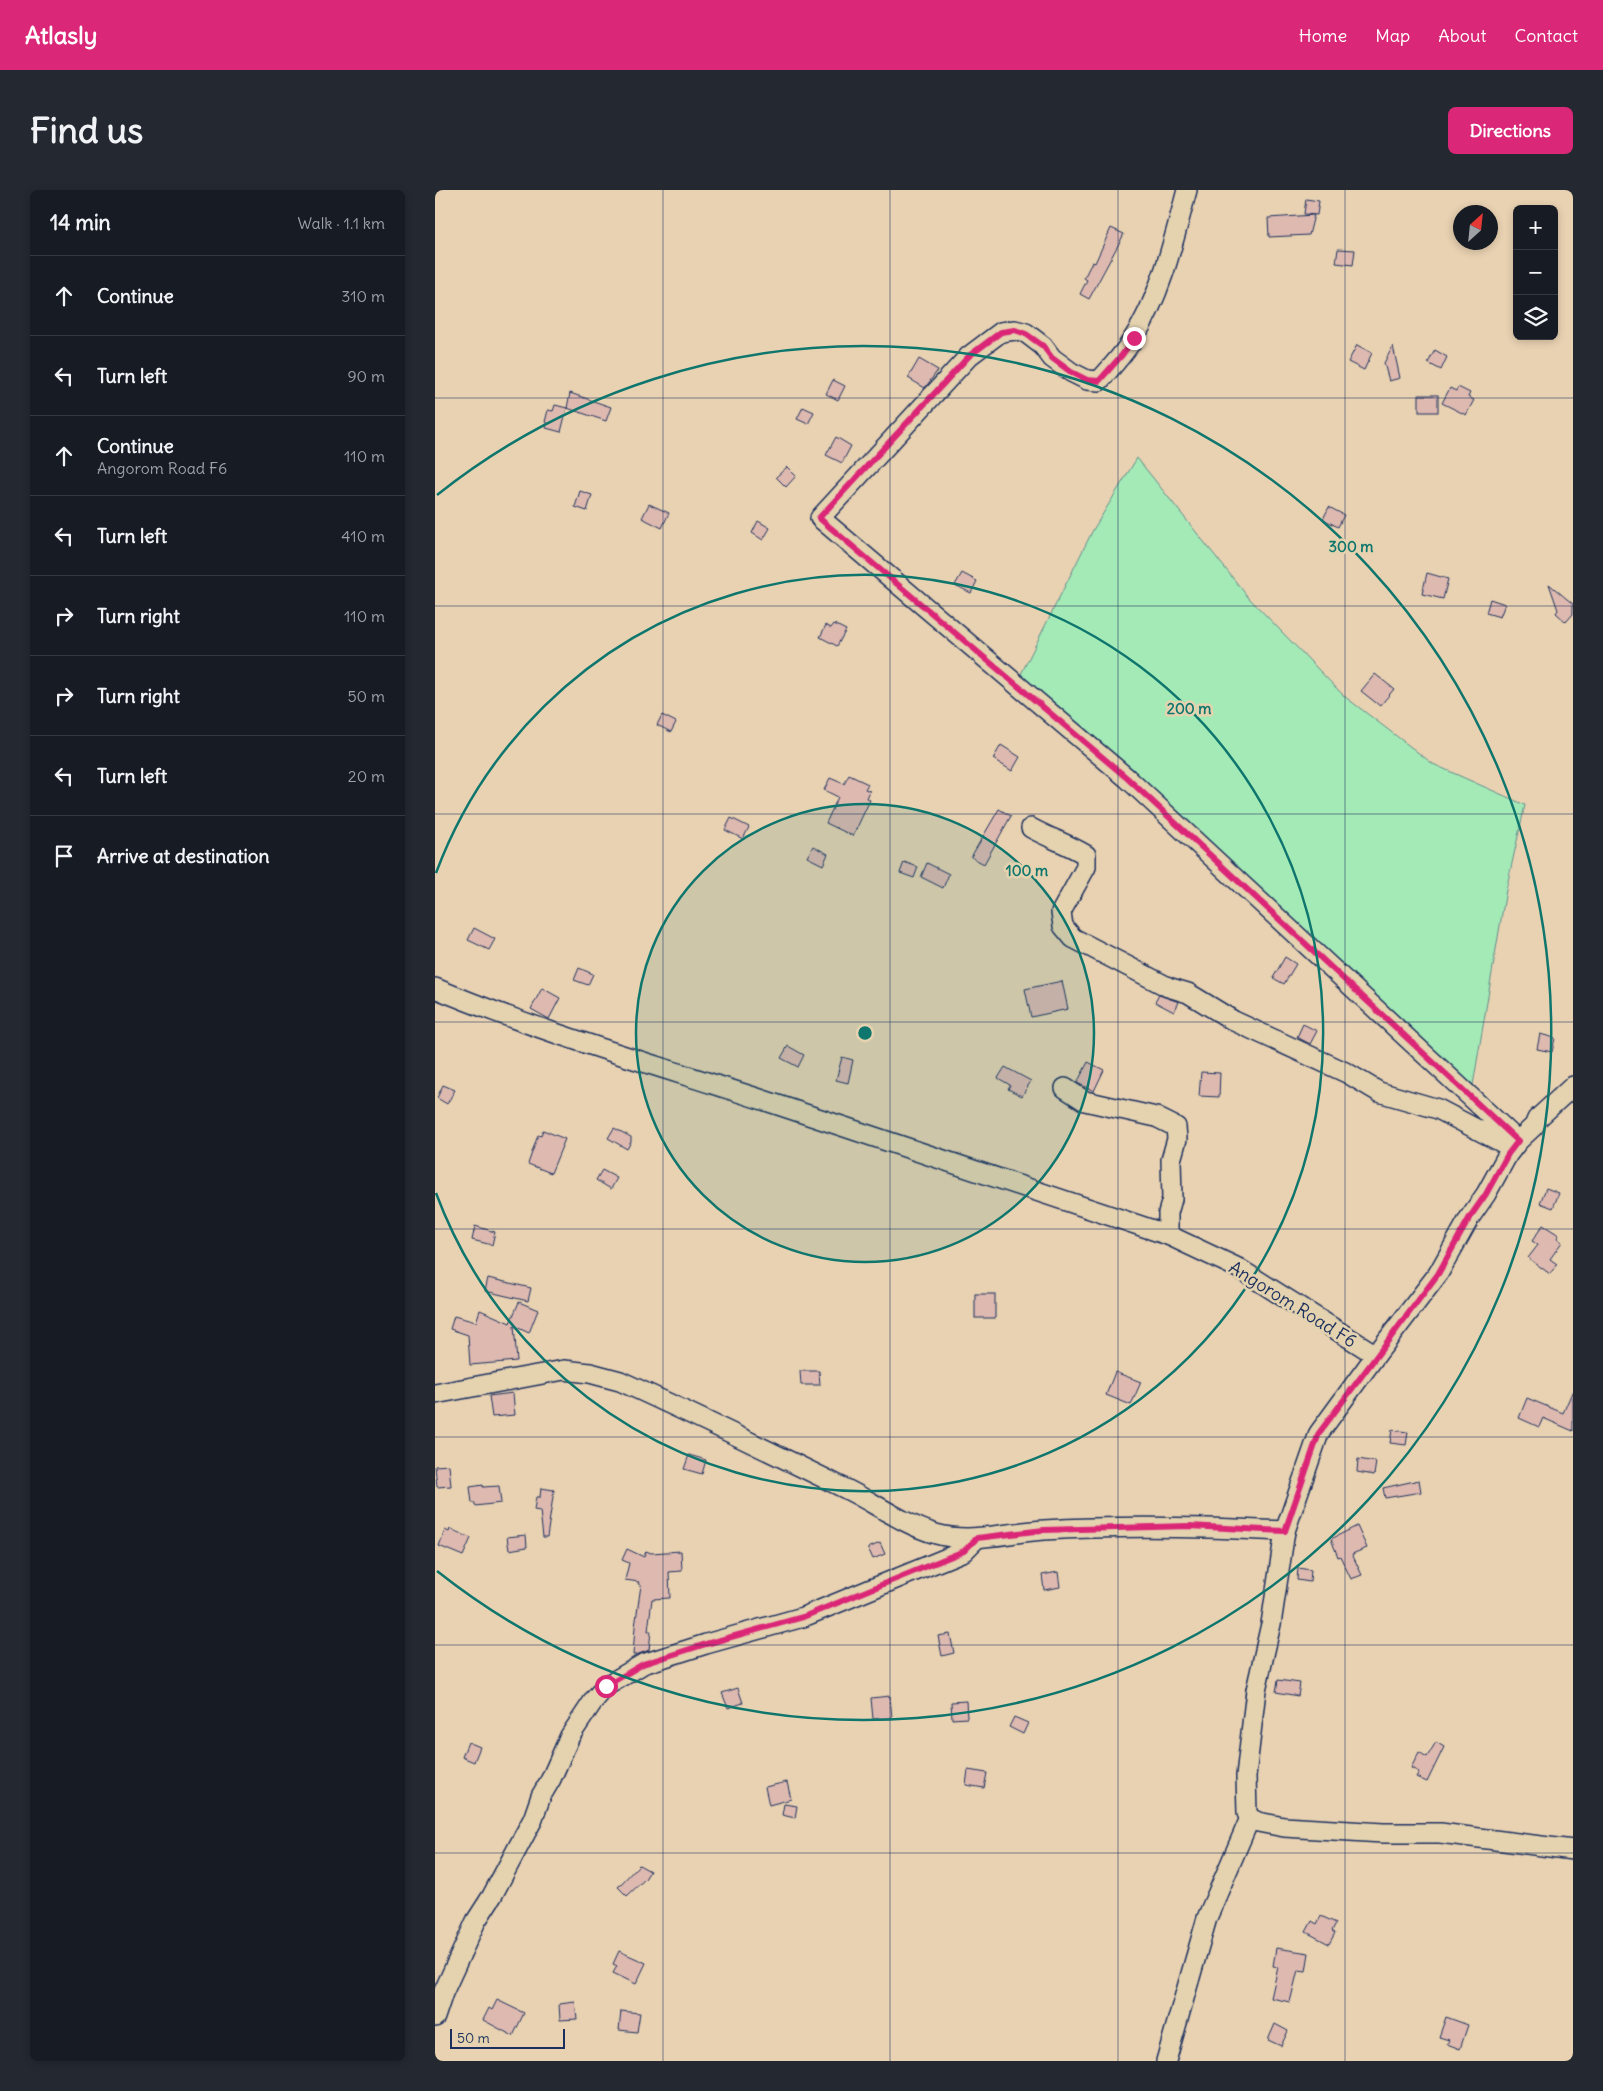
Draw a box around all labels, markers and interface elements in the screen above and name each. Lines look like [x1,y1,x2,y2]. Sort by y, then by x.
text: Atlasly [25,20,97,50]
text: Home [1299,24,1347,47]
text: Map [1375,24,1410,47]
text: About [1438,24,1486,47]
text: Contact [1514,24,1578,47]
button: Directions [1448,107,1573,154]
text: Find us [30,108,143,152]
north arrow [1453,205,1498,250]
map controls [1513,205,1558,340]
button: + [1513,205,1558,250]
text: 14 min [50,209,111,236]
text: Walk · 1.1 km [298,213,385,233]
button: − [1513,250,1558,295]
icon: ahead [50,282,78,310]
text: Continue [97,284,174,308]
text: 310 m [341,286,385,306]
button: layers [1513,295,1558,340]
route end [1123,327,1146,350]
icon: left [50,362,78,390]
text: Turn left [97,364,167,388]
text: 90 m [347,366,385,386]
text: Continue [97,434,174,458]
icon: ahead [50,442,78,470]
text: 110 m [344,446,385,466]
text: Angorom Road F6 [97,458,227,478]
icon: left [50,522,78,550]
text: Turn left [97,524,167,548]
text: 410 m [341,526,385,546]
text: 300 m [1329,537,1374,556]
icon: right [50,602,78,630]
text: Turn right [97,604,180,628]
text: 110 m [344,606,385,626]
icon: right [50,682,78,710]
text: Turn right [97,684,180,708]
text: 50 m [347,686,385,706]
text: 200 m [1167,699,1211,718]
icon: left [50,762,78,790]
text: Turn left [97,764,167,788]
text: 20 m [348,766,385,786]
icon: arrive [50,842,78,870]
text: Arrive at destination [97,844,270,868]
text: 100 m [1006,861,1048,880]
centre of rings [856,1024,874,1042]
street label: Angorom Road F6 [1225,1255,1361,1353]
route start [595,1675,618,1698]
scale bar [450,2026,565,2049]
text: 50 m [457,2029,490,2047]

